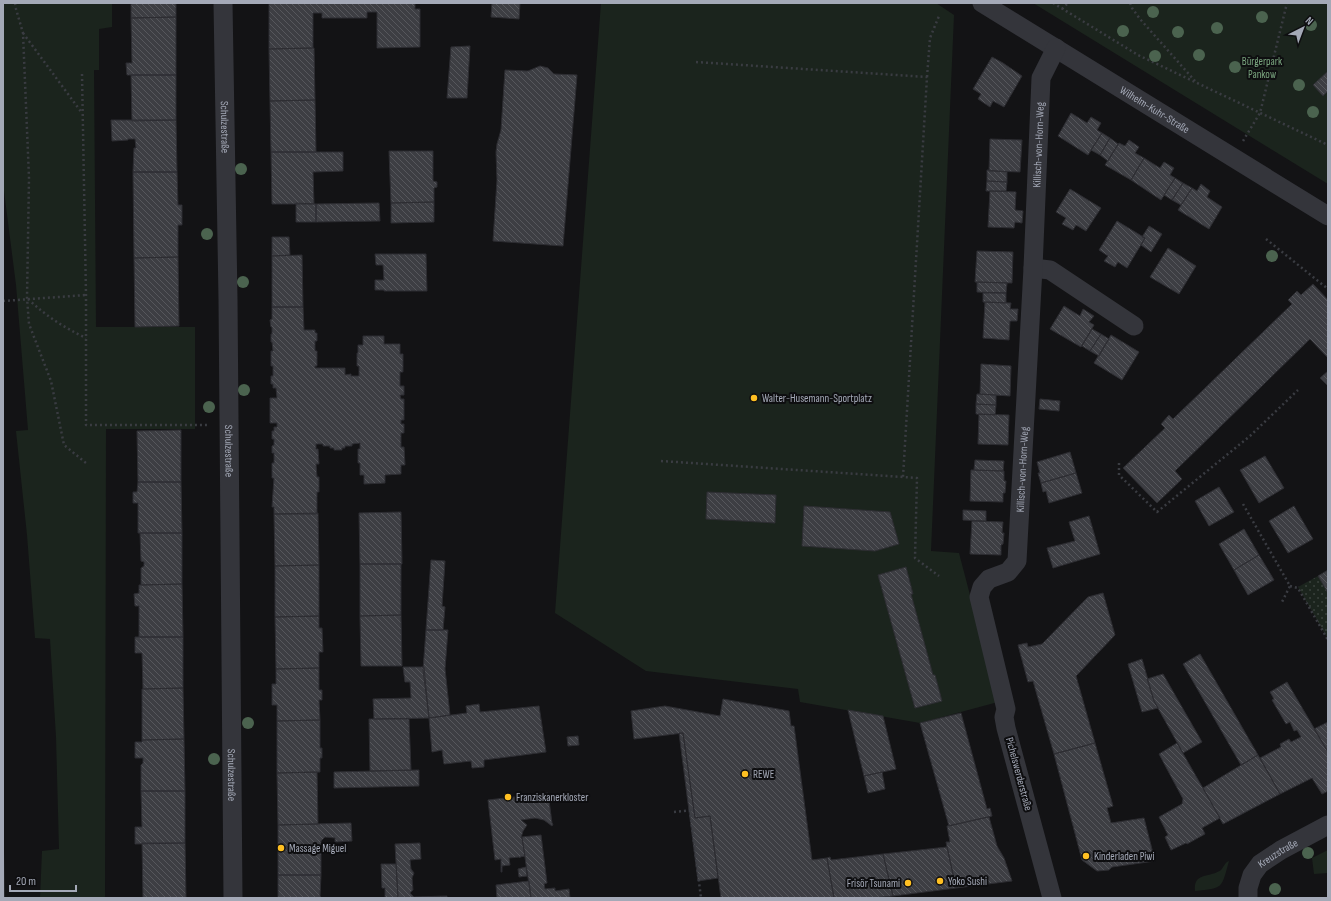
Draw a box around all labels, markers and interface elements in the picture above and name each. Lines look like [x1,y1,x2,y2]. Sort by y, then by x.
north arrow [1283,8,1323,48]
text: N [1303,14,1316,28]
park label: Bürgerpark Pankow [1242,55,1283,81]
street label: Wilhelm-Kuhr-Straße [1118,83,1192,136]
street label: Schulzestraße [218,101,232,153]
street label: Killisch-von-Horn-Weg [1030,101,1047,188]
place label: Walter-Husemann-Sportplatz [762,392,872,405]
marker: Walter-Husemann-Sportplatz [749,393,759,403]
street label: Schulzestraße [223,425,236,477]
street label: Killisch-von-Horn-Weg [1013,426,1031,513]
street label: Pichelswerderstraße [1003,736,1035,812]
street label: Schulzestraße [225,749,239,801]
place label: REWE [753,768,774,781]
marker: REWE [740,769,750,779]
place label: Franziskanerkloster [516,791,588,804]
marker: Franziskanerkloster [503,792,513,802]
street label: Kreuzstraße [1255,836,1300,870]
place label: Massage Miguel [289,842,346,855]
marker: Massage Miguel [276,843,286,853]
place label: Kinderladen Piwi [1094,850,1155,863]
marker: Kinderladen Piwi [1081,851,1091,861]
scale bar [10,867,76,893]
text: 20 m [16,874,36,889]
place label: Yoko Sushi [948,875,987,888]
marker: Yoko Sushi [935,876,945,886]
place label: Frisör Tsunami [847,877,900,890]
marker: Frisör Tsunami [903,878,913,888]

